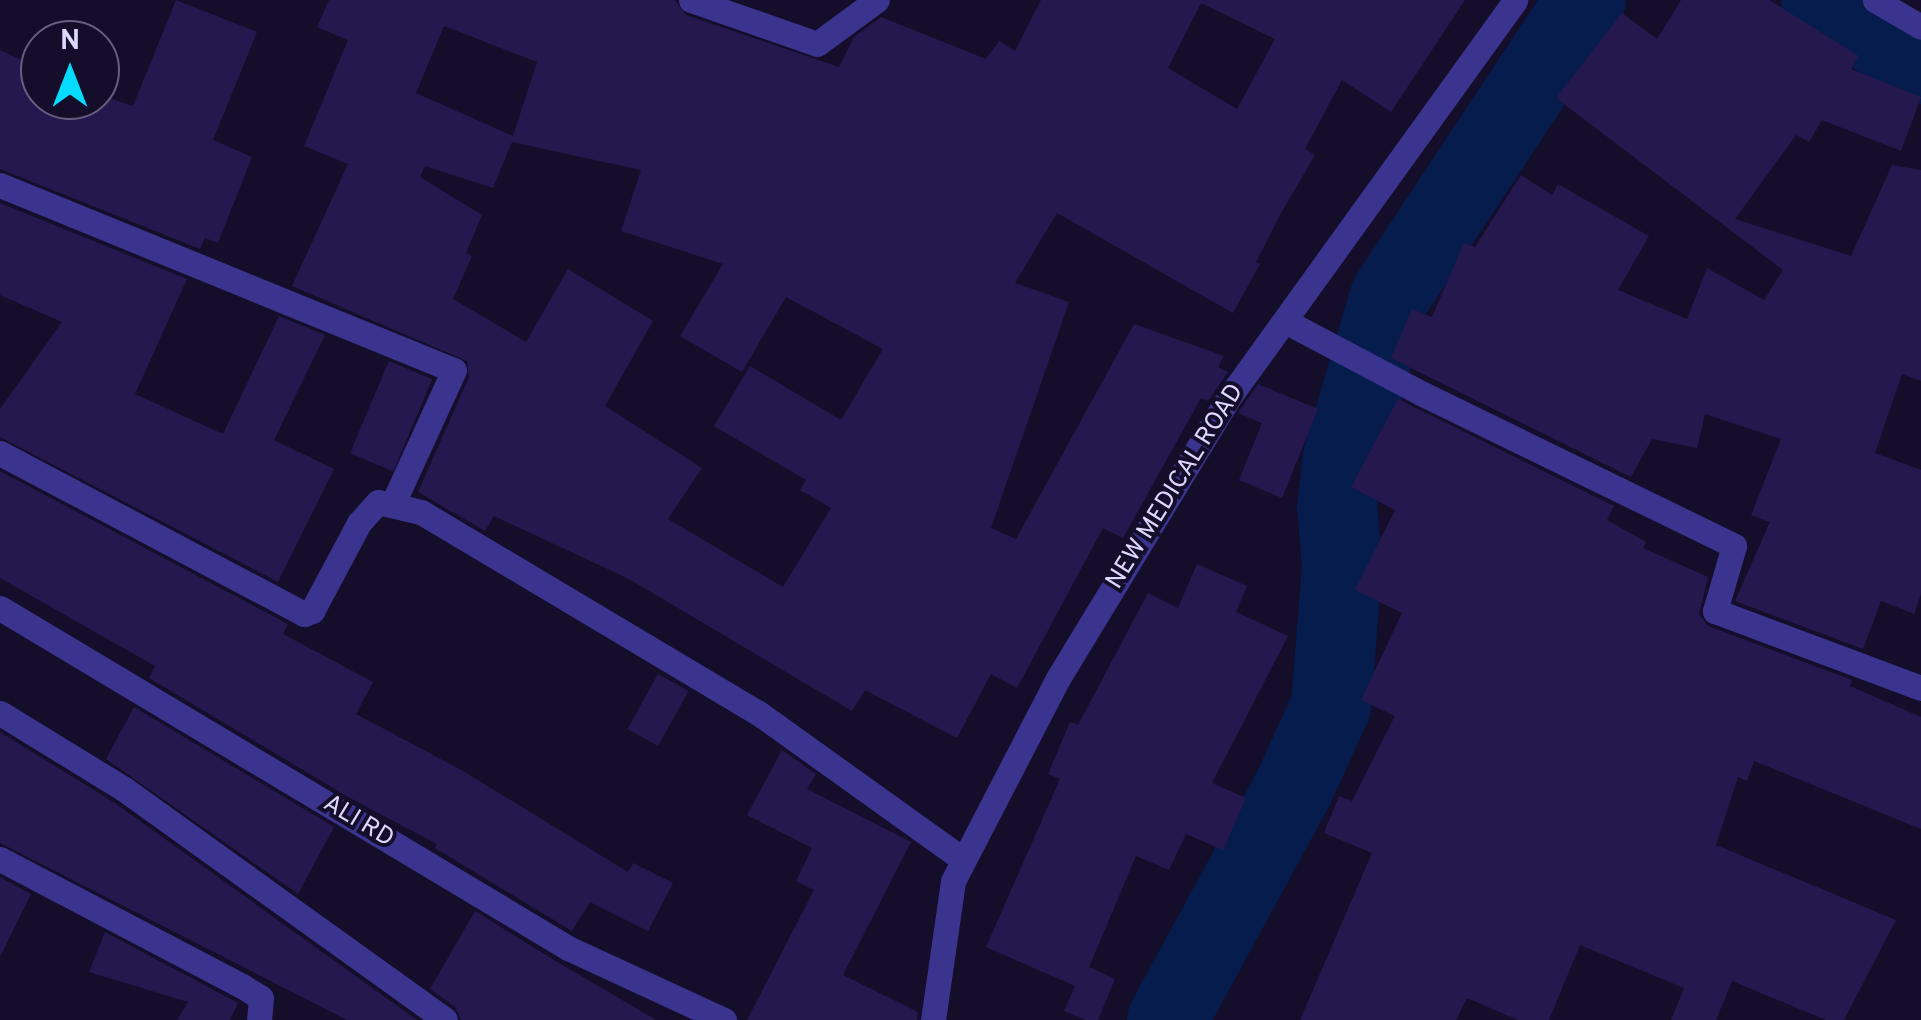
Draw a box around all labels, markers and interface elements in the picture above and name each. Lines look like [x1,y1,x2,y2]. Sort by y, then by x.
north arrow [20,20,120,120]
text: N [60,24,80,60]
street label: NEW MEDICAL ROAD [1100,378,1252,596]
street label: ALI RD [317,789,399,855]

